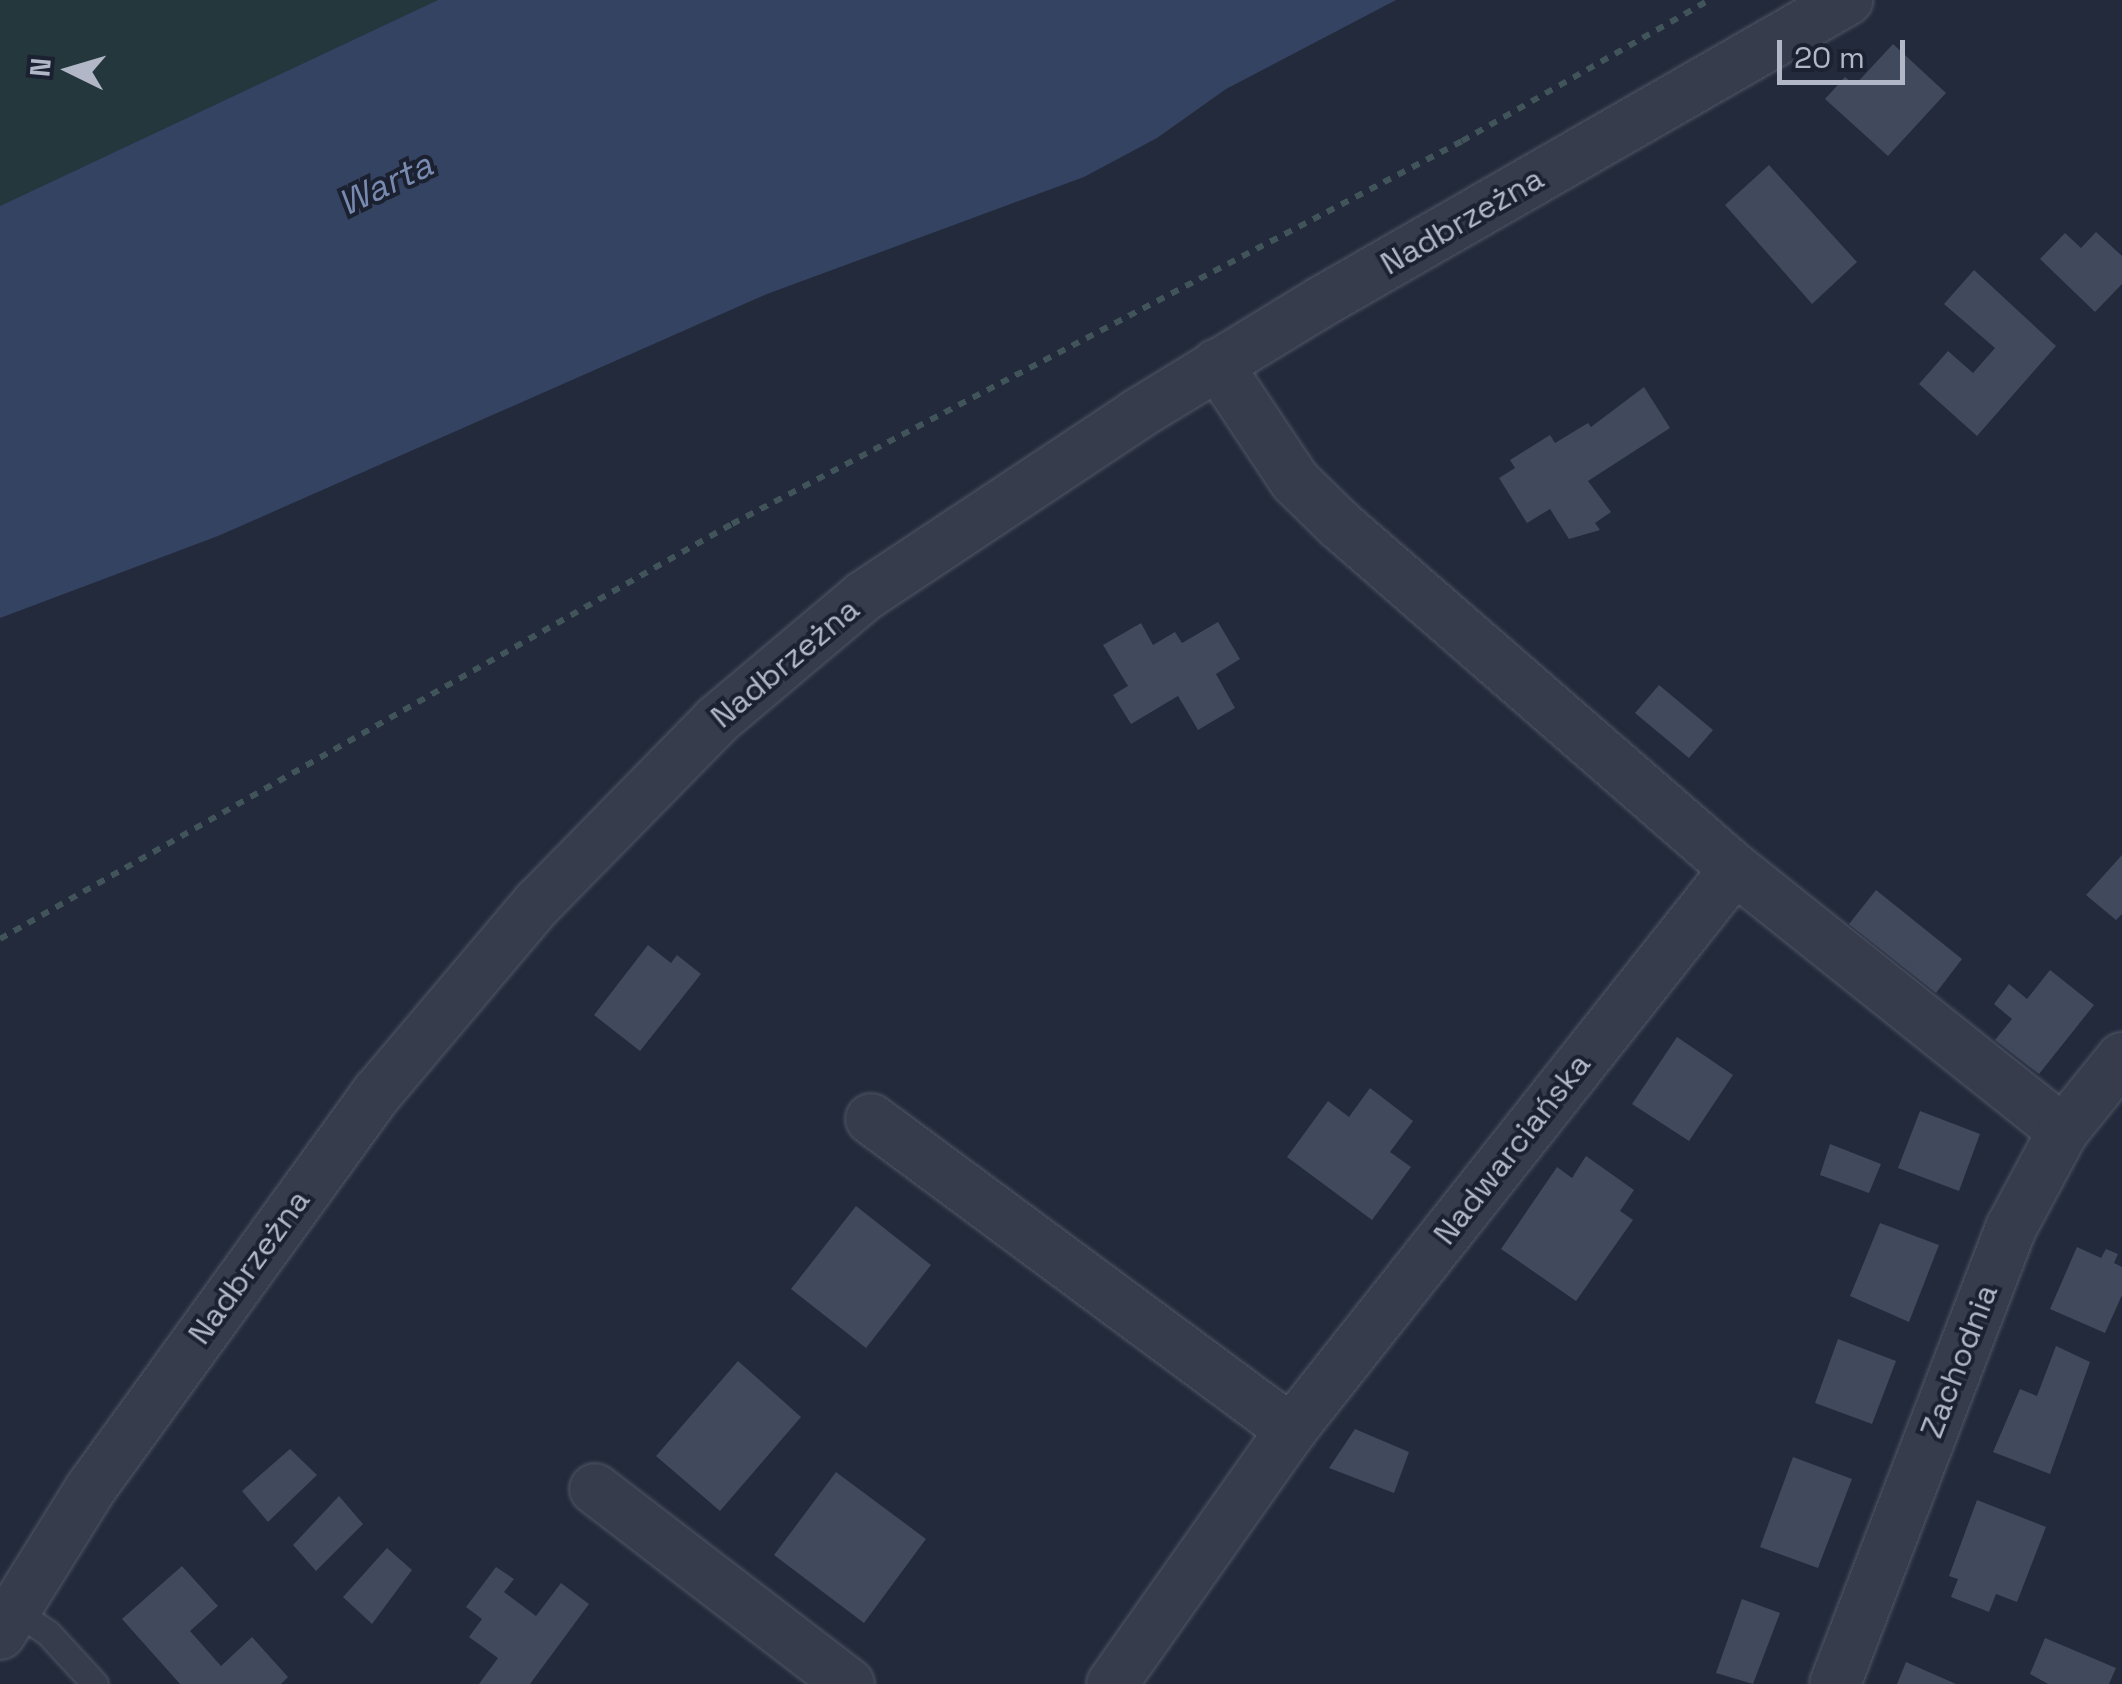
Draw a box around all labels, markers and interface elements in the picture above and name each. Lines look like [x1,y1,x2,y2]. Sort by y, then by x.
north arrow [20,20,120,120]
scale bar [1782,20,1910,82]
text: 20 m [1794,38,1865,77]
text: N [21,56,59,78]
water label: Warta [331,143,439,225]
street label: Nadbrzeżna [1374,159,1550,283]
street label: Nadbrzeżna [703,590,867,736]
street label: Nadwarciańska [1425,1046,1599,1252]
street label: Nadbrzeżna [180,1182,318,1352]
street label: Zachodnia [1912,1279,2006,1443]

